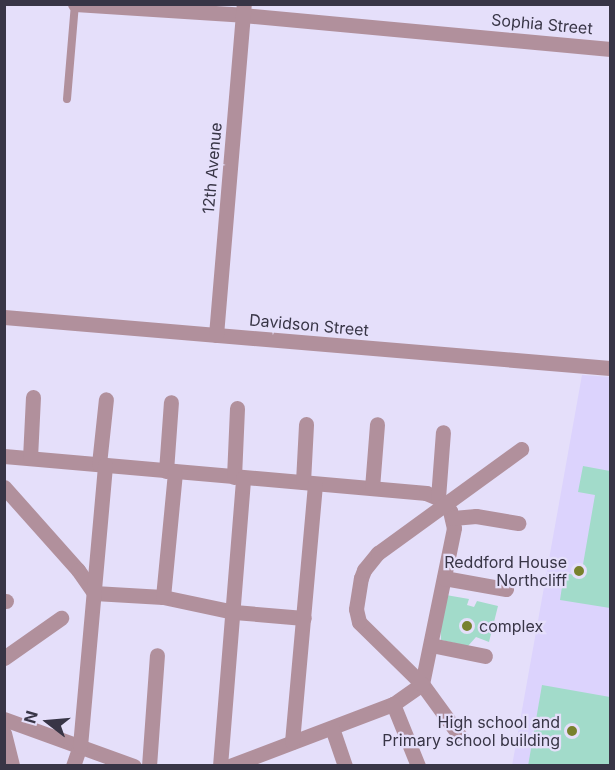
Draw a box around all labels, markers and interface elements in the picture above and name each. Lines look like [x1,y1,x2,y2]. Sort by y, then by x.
street label: Sophia Street [491,10,593,38]
street label: 12th Avenue [198,122,226,214]
street label: Davidson Street [248,310,370,340]
place label: Reddford House Northcliff [444,552,567,590]
marker: Reddford House Northcliff [572,564,586,578]
place label: complex [479,616,543,636]
marker: complex [460,619,474,633]
north arrow [18,692,78,752]
text: N [19,708,42,726]
place label: High school and Primary school building [382,712,560,750]
marker: High school and Primary school building [565,724,579,738]

